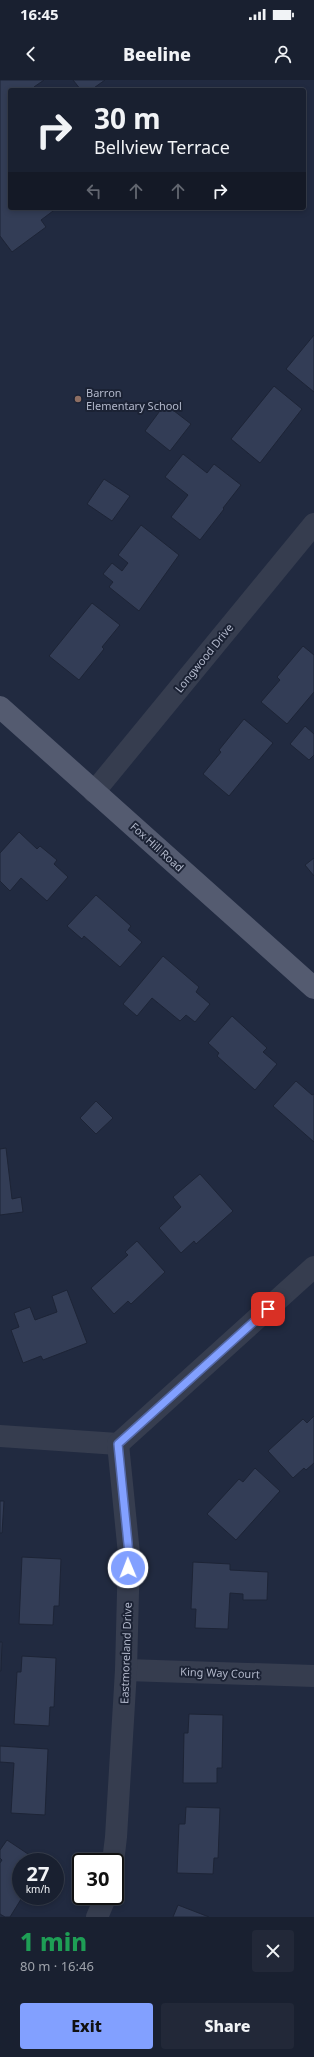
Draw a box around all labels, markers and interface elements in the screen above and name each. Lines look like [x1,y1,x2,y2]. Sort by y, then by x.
text: 16:45 [20,4,59,24]
text: Beeline [123,42,191,66]
icon: back [20,43,42,65]
icon: person [272,43,294,65]
text: 30 m [94,99,161,137]
icon: right [28,104,80,156]
text: Bellview Terrace [94,135,230,159]
icon: left [83,180,105,202]
icon: ahead [125,180,147,202]
icon: ahead [167,180,189,202]
icon: right [209,180,231,202]
place label: Barron Elementary School [86,385,182,413]
marker: Barron Elementary School [73,394,83,404]
street label: Longwood Drive [171,620,236,695]
street label: Fox Hill Road [128,819,187,875]
pin [251,1292,285,1326]
icon: arrive [257,1298,279,1320]
position arrow [107,1547,149,1589]
street label: Eastmoreland Drive [116,1602,135,1704]
street label: King Way Court [180,1664,260,1681]
speed limit sign: 30 [72,1853,124,1905]
text: 27 [27,1860,49,1887]
text: km/h [26,1882,50,1896]
text: 1 min [20,1925,87,1958]
button: close [252,1930,294,1972]
text: 80 m · 16:46 [20,1957,94,1975]
button: Exit [20,2003,153,2049]
button: Share [161,2003,294,2049]

